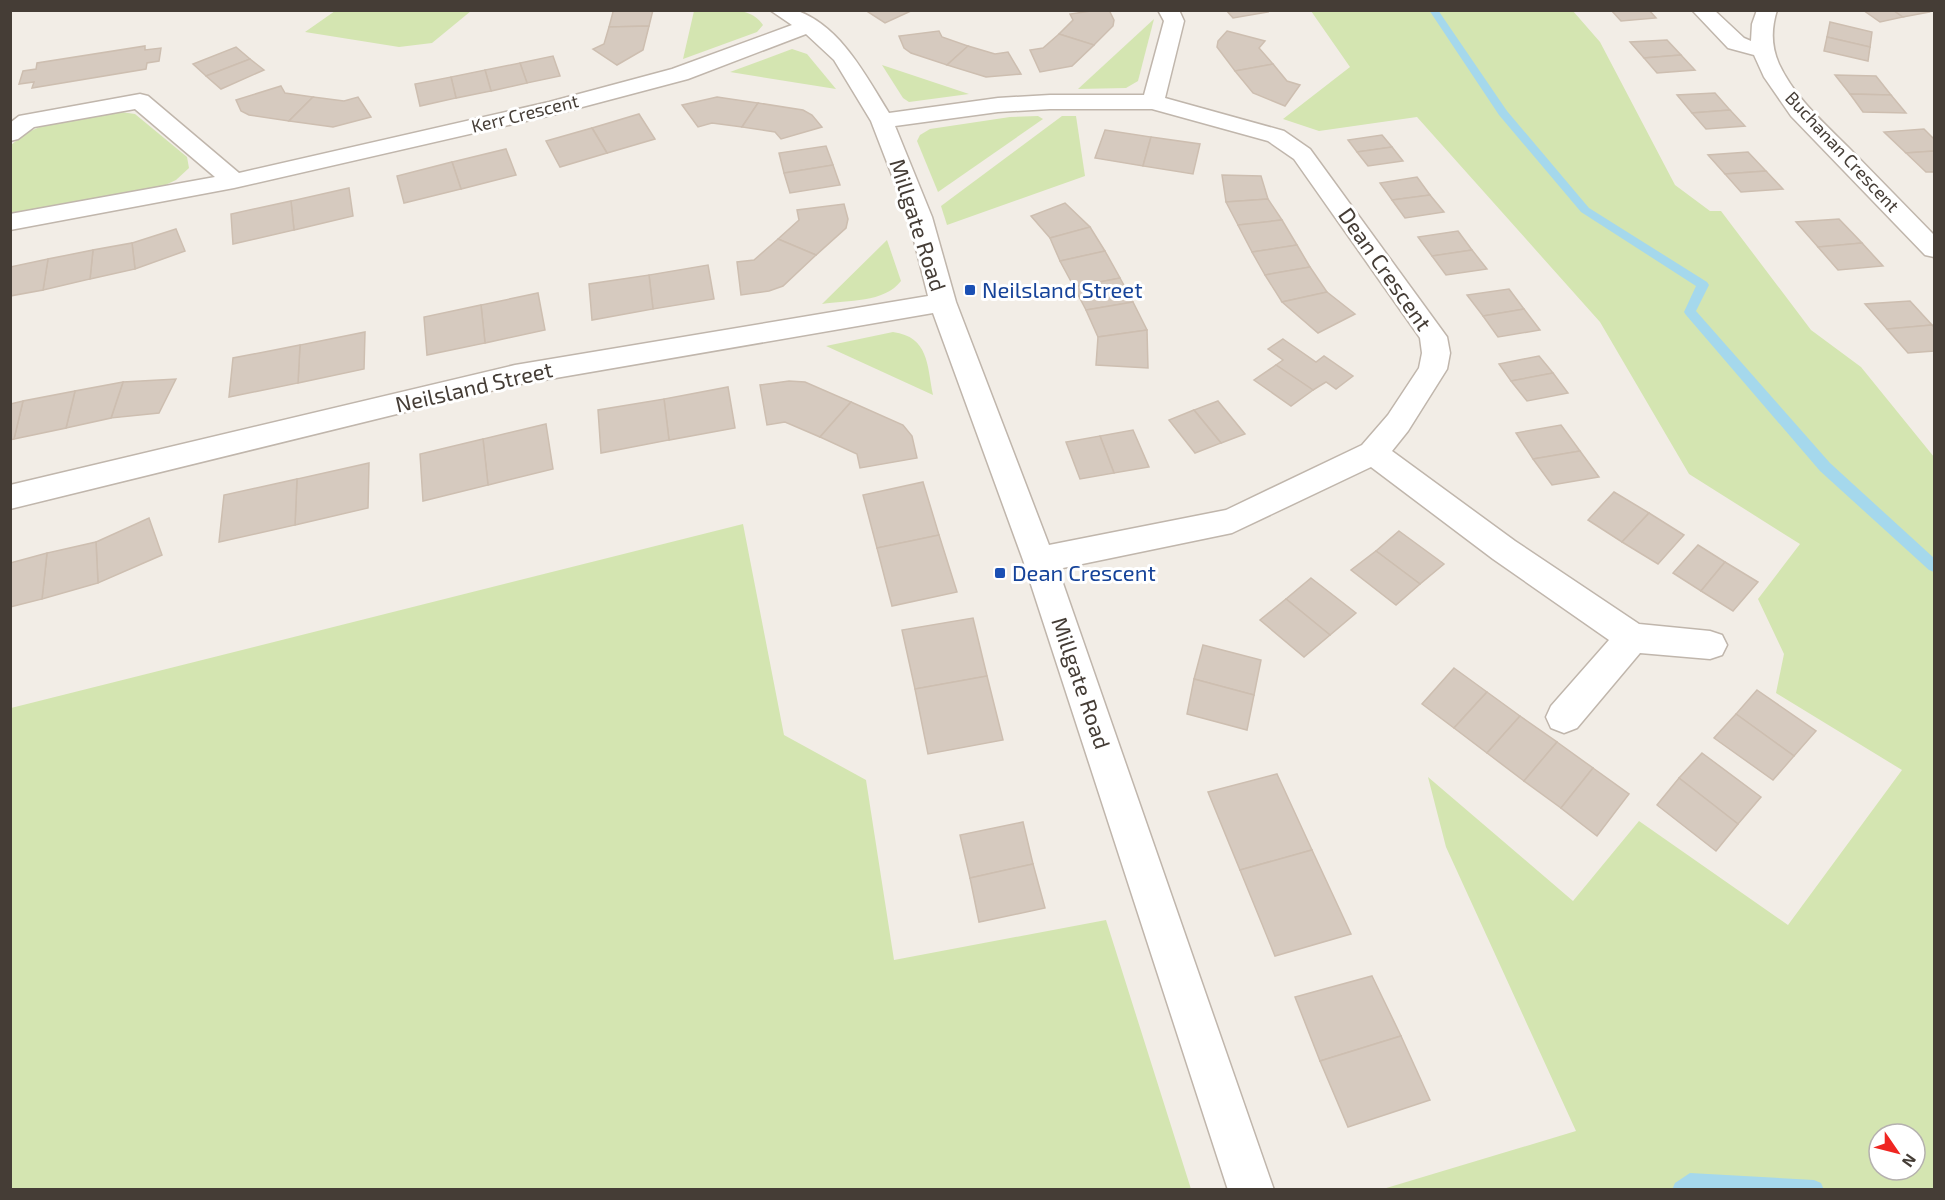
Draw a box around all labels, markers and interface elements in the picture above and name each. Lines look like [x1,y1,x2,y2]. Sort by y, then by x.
street label: Buchanan Crescent [1781,86,1904,216]
street label: Kerr Crescent [469,89,581,137]
street label: Millgate Road [885,155,953,294]
street label: Dean Crescent [1334,202,1438,335]
place label: Neilsland Street [982,276,1143,302]
marker: Neilsland Street [963,283,977,297]
street label: Neilsland Street [393,355,555,417]
place label: Dean Crescent [1012,559,1156,585]
marker: Dean Crescent [993,566,1007,580]
street label: Millgate Road [1047,613,1117,752]
north arrow [1867,1122,1927,1182]
text: N [1899,1151,1921,1171]

